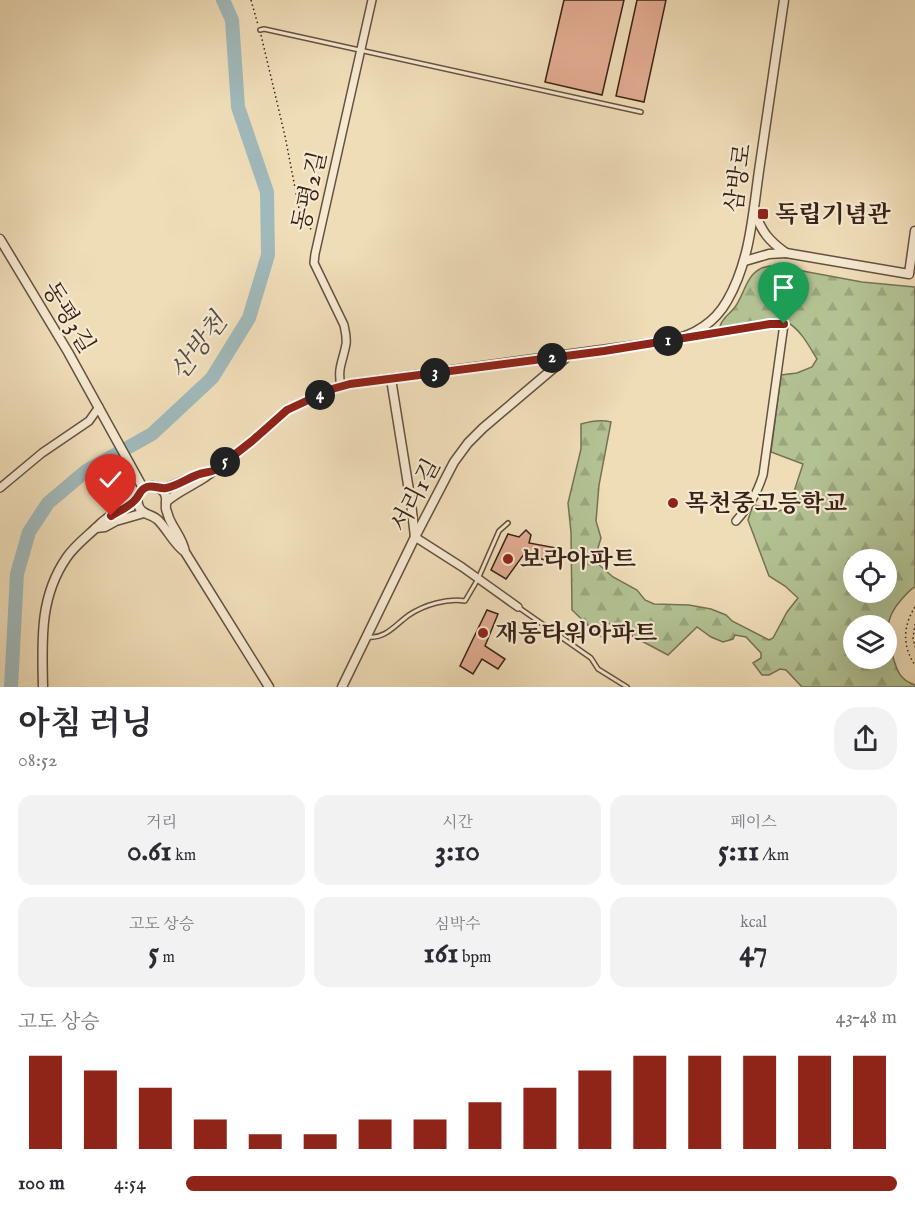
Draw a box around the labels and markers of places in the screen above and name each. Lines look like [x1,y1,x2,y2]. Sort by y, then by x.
place label: 독립기념관 [775,200,891,231]
marker: 독립기념관 [756,207,770,221]
pin [758,262,809,324]
pin: 1 [653,326,683,356]
pin: 2 [537,343,567,373]
pin: 3 [420,358,450,388]
pin: 4 [305,380,335,410]
pin: 5 [210,447,240,477]
pin [85,454,136,516]
place label: 목천중고등학교 [685,489,847,520]
marker: 목천중고등학교 [666,496,680,510]
place label: 보라아파트 [520,545,636,576]
marker: 보라아파트 [501,552,515,566]
place label: 재동타워아파트 [495,619,657,650]
marker: 재동타워아파트 [476,626,490,640]

